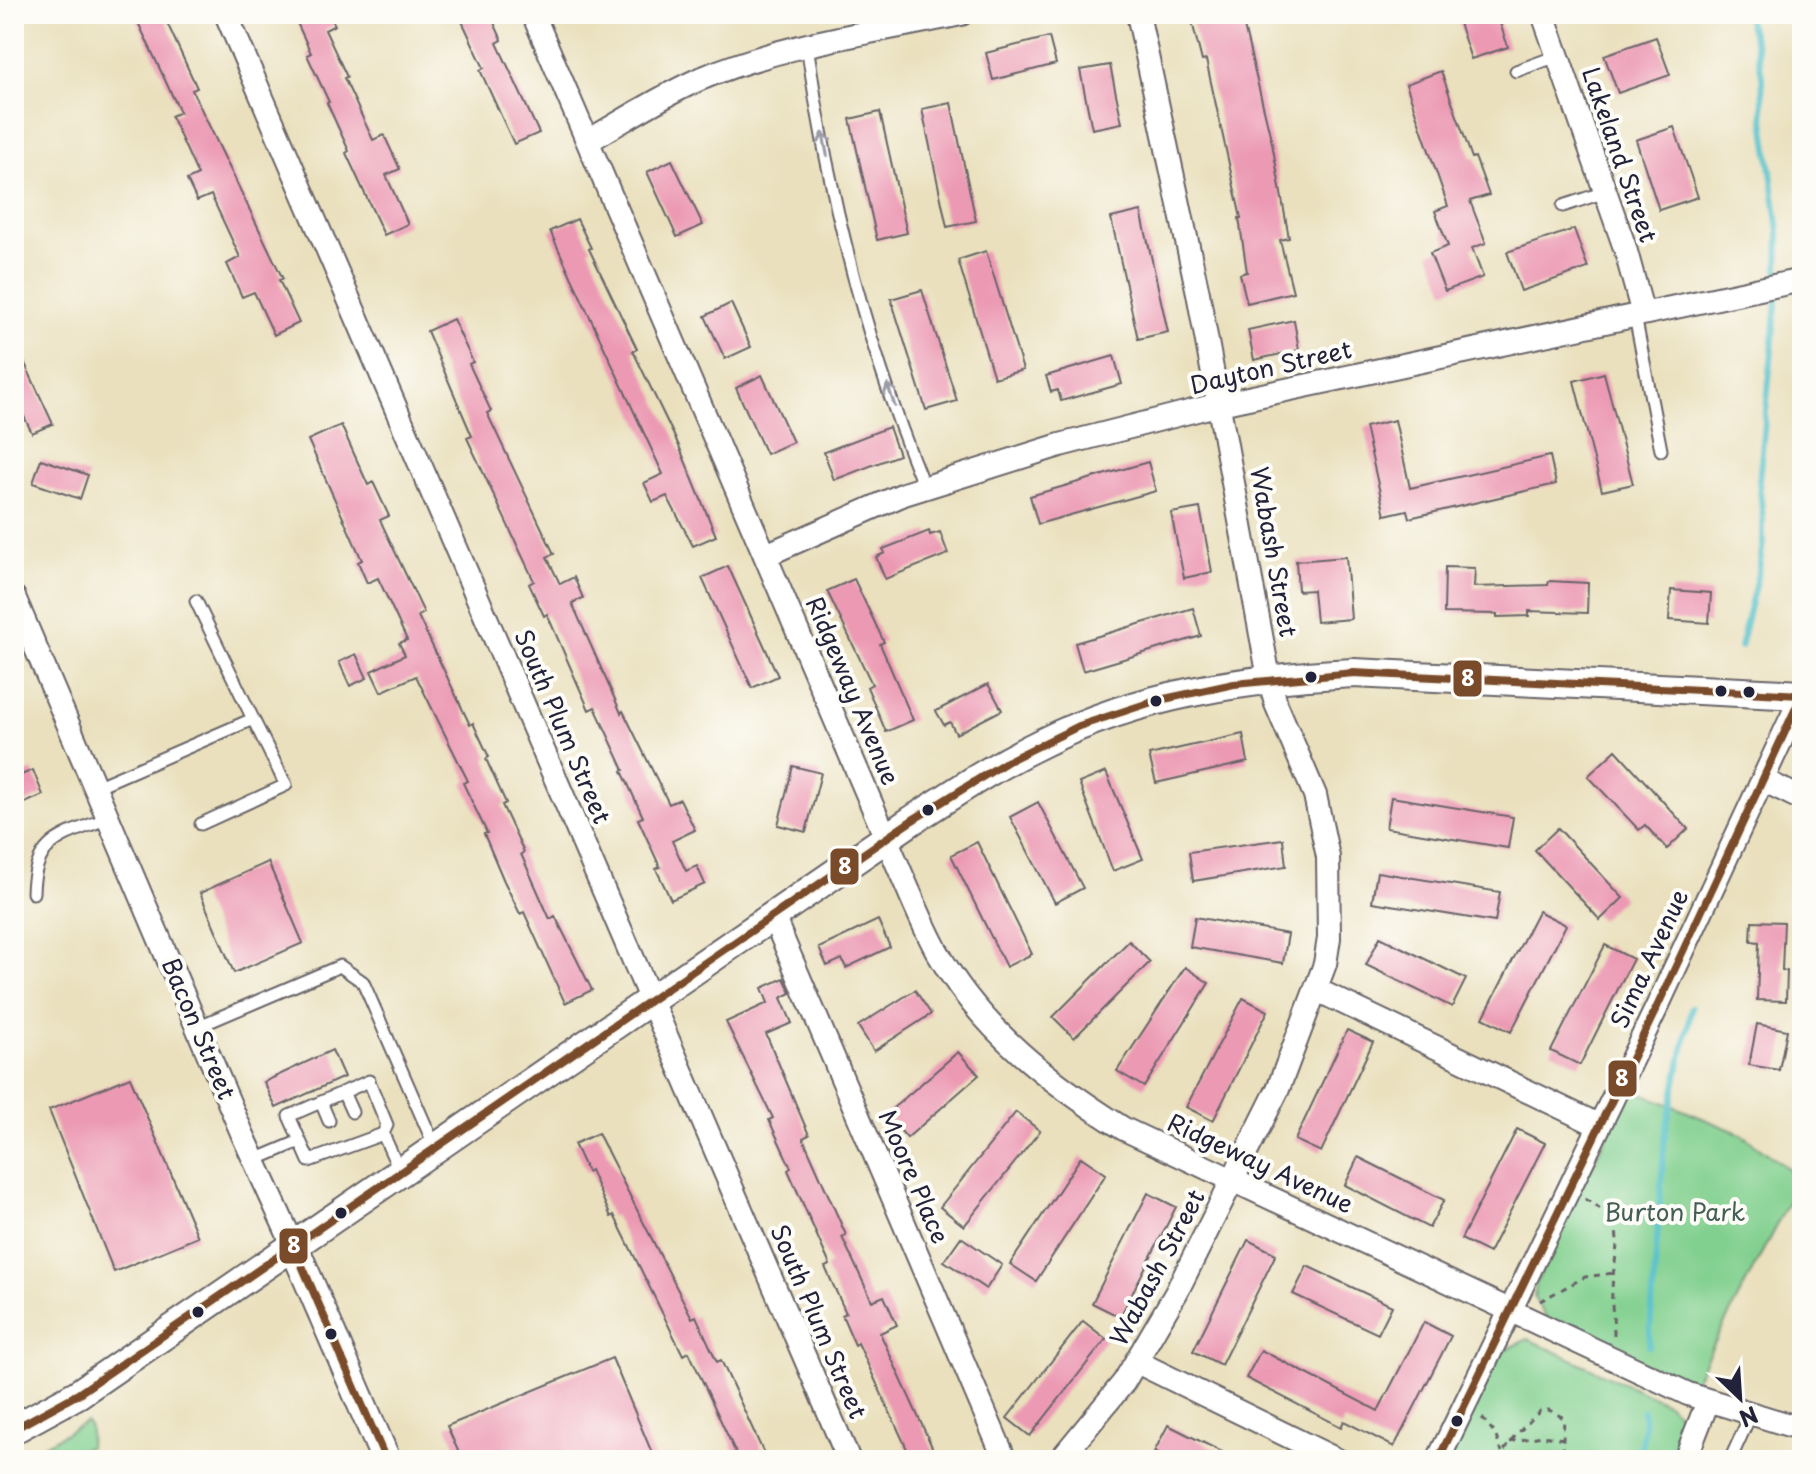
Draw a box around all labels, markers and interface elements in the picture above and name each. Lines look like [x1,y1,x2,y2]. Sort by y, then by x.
street label: Lakeland Street [1574,62,1668,247]
one-way arrow [816,132,831,158]
street label: Dayton Street [1186,330,1355,402]
one-way arrow [883,383,898,408]
street label: Wabash Street [1242,464,1308,640]
street label: Ridgeway Avenue [798,591,910,790]
street label: South Plum Street [507,624,621,829]
line badge: 8 [1452,659,1483,698]
text: 8 [1461,660,1475,693]
unlabelled marker [1303,669,1319,685]
unlabelled marker [1713,683,1729,699]
unlabelled marker [1741,684,1757,700]
unlabelled marker [1148,693,1164,709]
unlabelled marker [920,802,936,818]
line badge: 8 [829,847,860,886]
text: 8 [838,848,852,881]
street label: Sima Avenue [1600,883,1696,1034]
street label: Bacon Street [154,952,246,1105]
line badge: 8 [1607,1059,1638,1098]
text: 8 [1615,1060,1629,1093]
street label: Ridgeway Avenue [1162,1103,1360,1221]
street label: Moore Place [871,1104,959,1249]
street label: Wabash Street [1100,1182,1213,1352]
park label: Burton Park [1605,1193,1745,1229]
unlabelled marker [333,1205,349,1221]
street label: South Plum Street [763,1219,877,1424]
line badge: 8 [278,1227,309,1265]
text: 8 [287,1227,301,1260]
unlabelled marker [190,1304,206,1320]
unlabelled marker [323,1326,339,1342]
north arrow [1700,1358,1780,1438]
text: N [1734,1399,1764,1436]
unlabelled marker [1449,1413,1465,1429]

